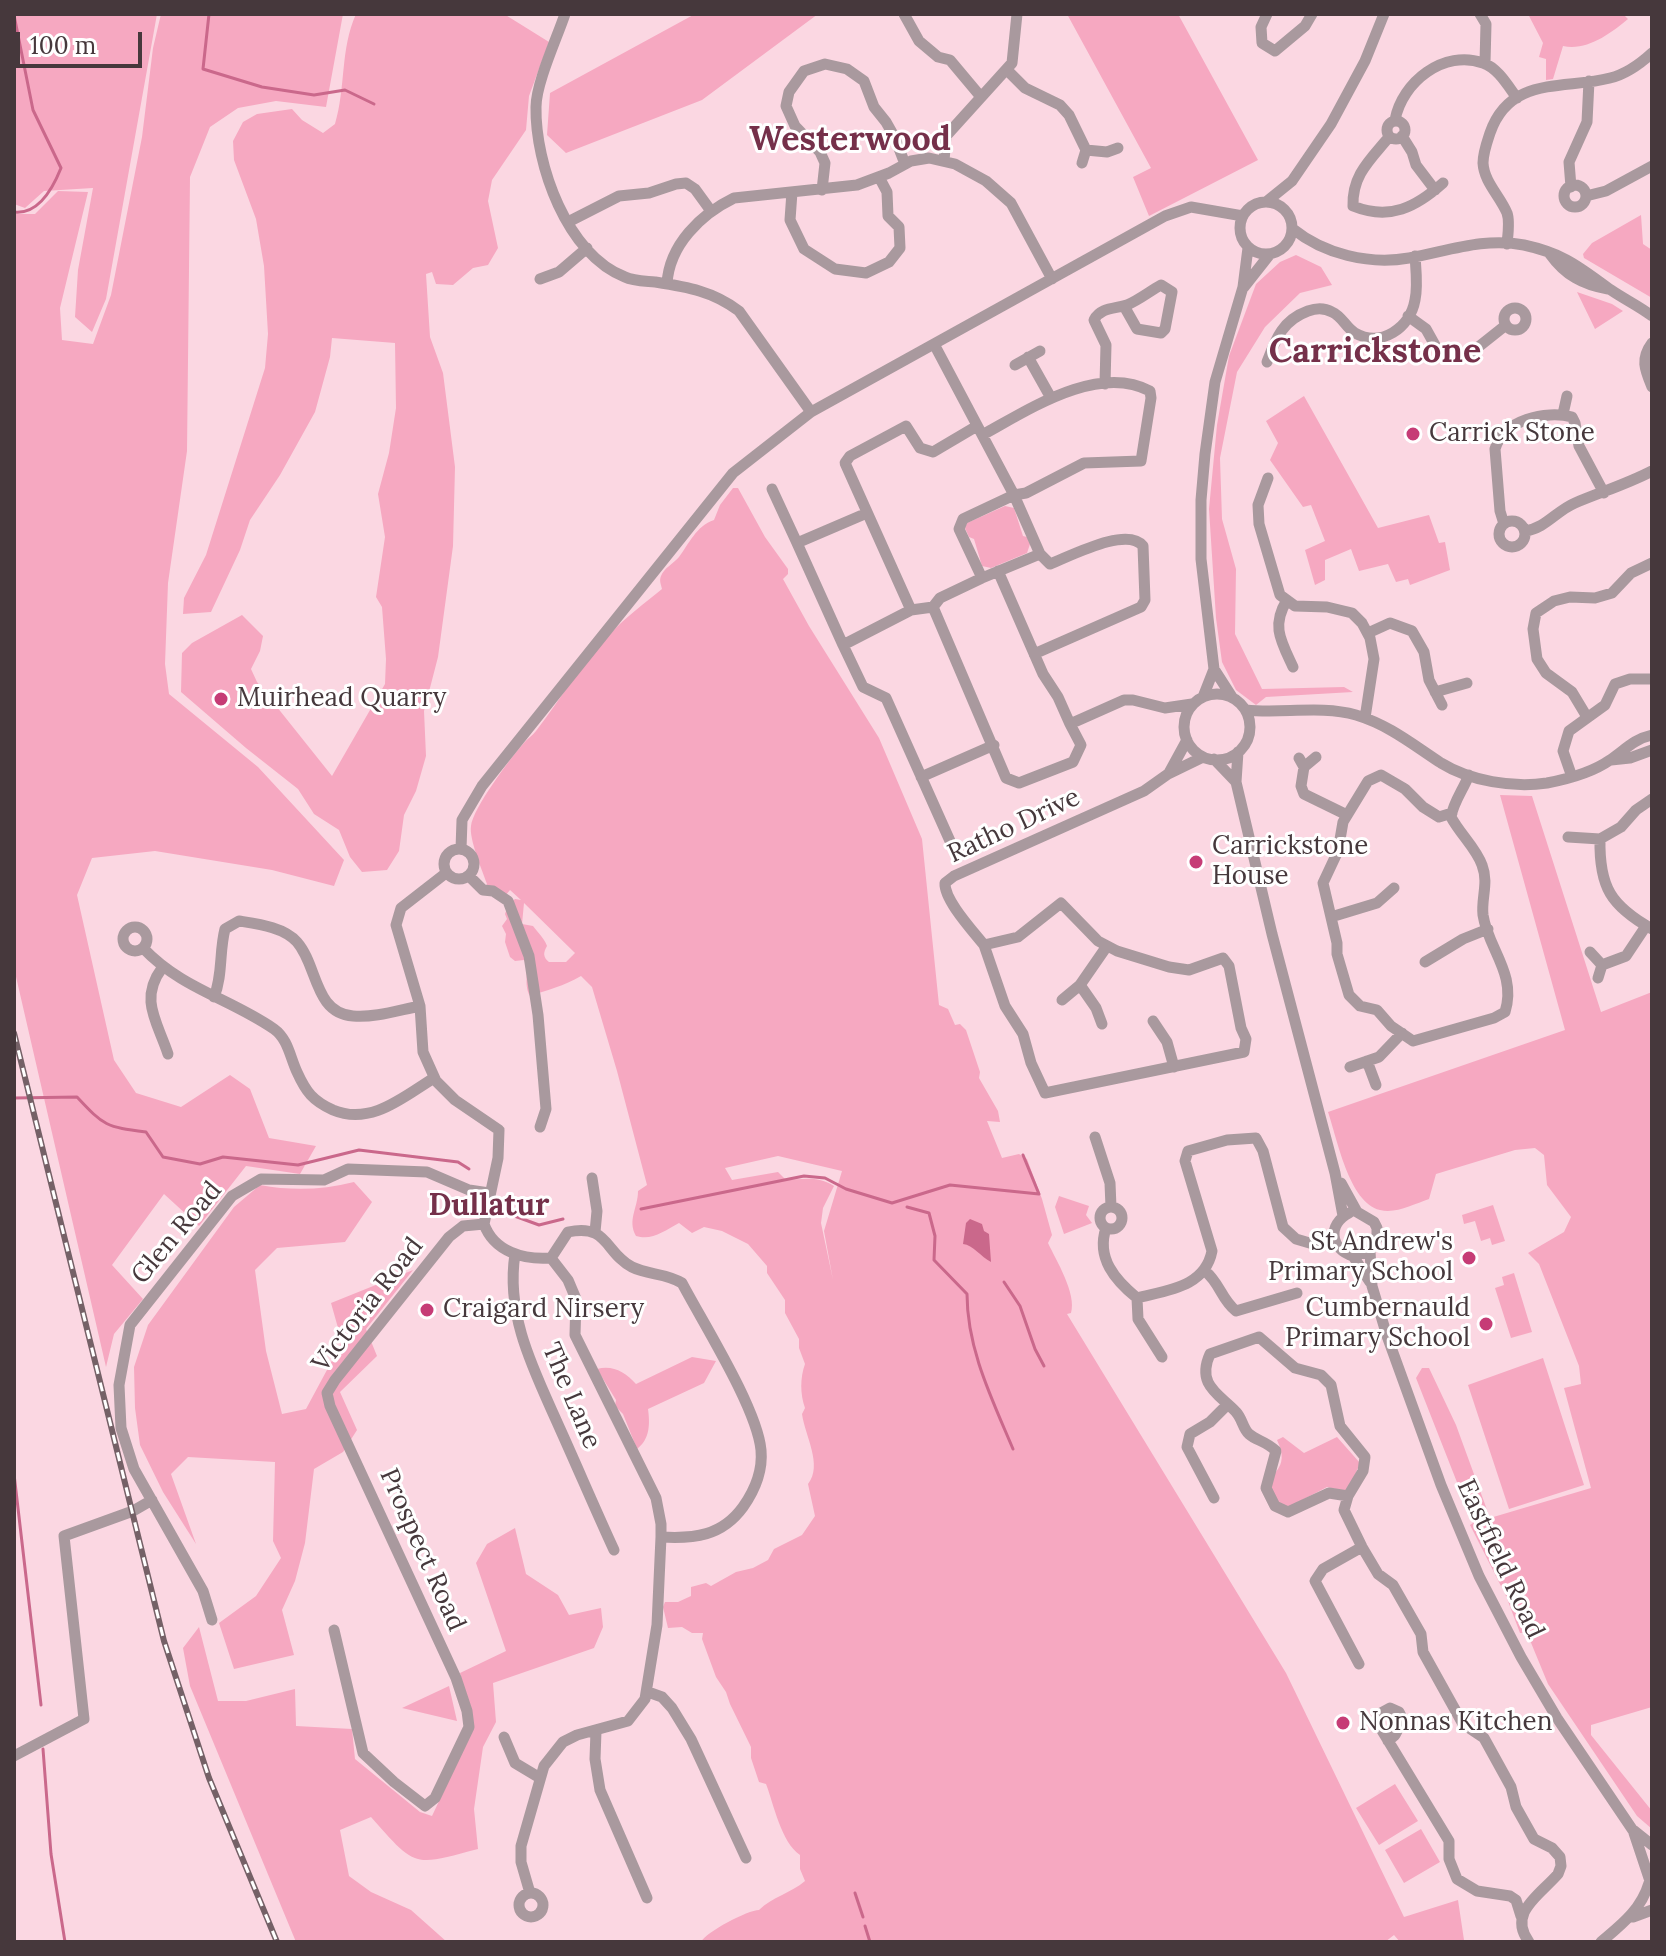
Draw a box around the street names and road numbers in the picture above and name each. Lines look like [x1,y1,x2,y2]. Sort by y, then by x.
street label: Ratho Drive [943,782,1085,870]
street label: Glen Road [125,1176,229,1290]
street label: Victoria Road [306,1232,430,1378]
street label: The Lane [535,1338,607,1454]
street label: Prospect Road [372,1464,472,1636]
street label: Eastfield Road [1450,1475,1550,1643]

